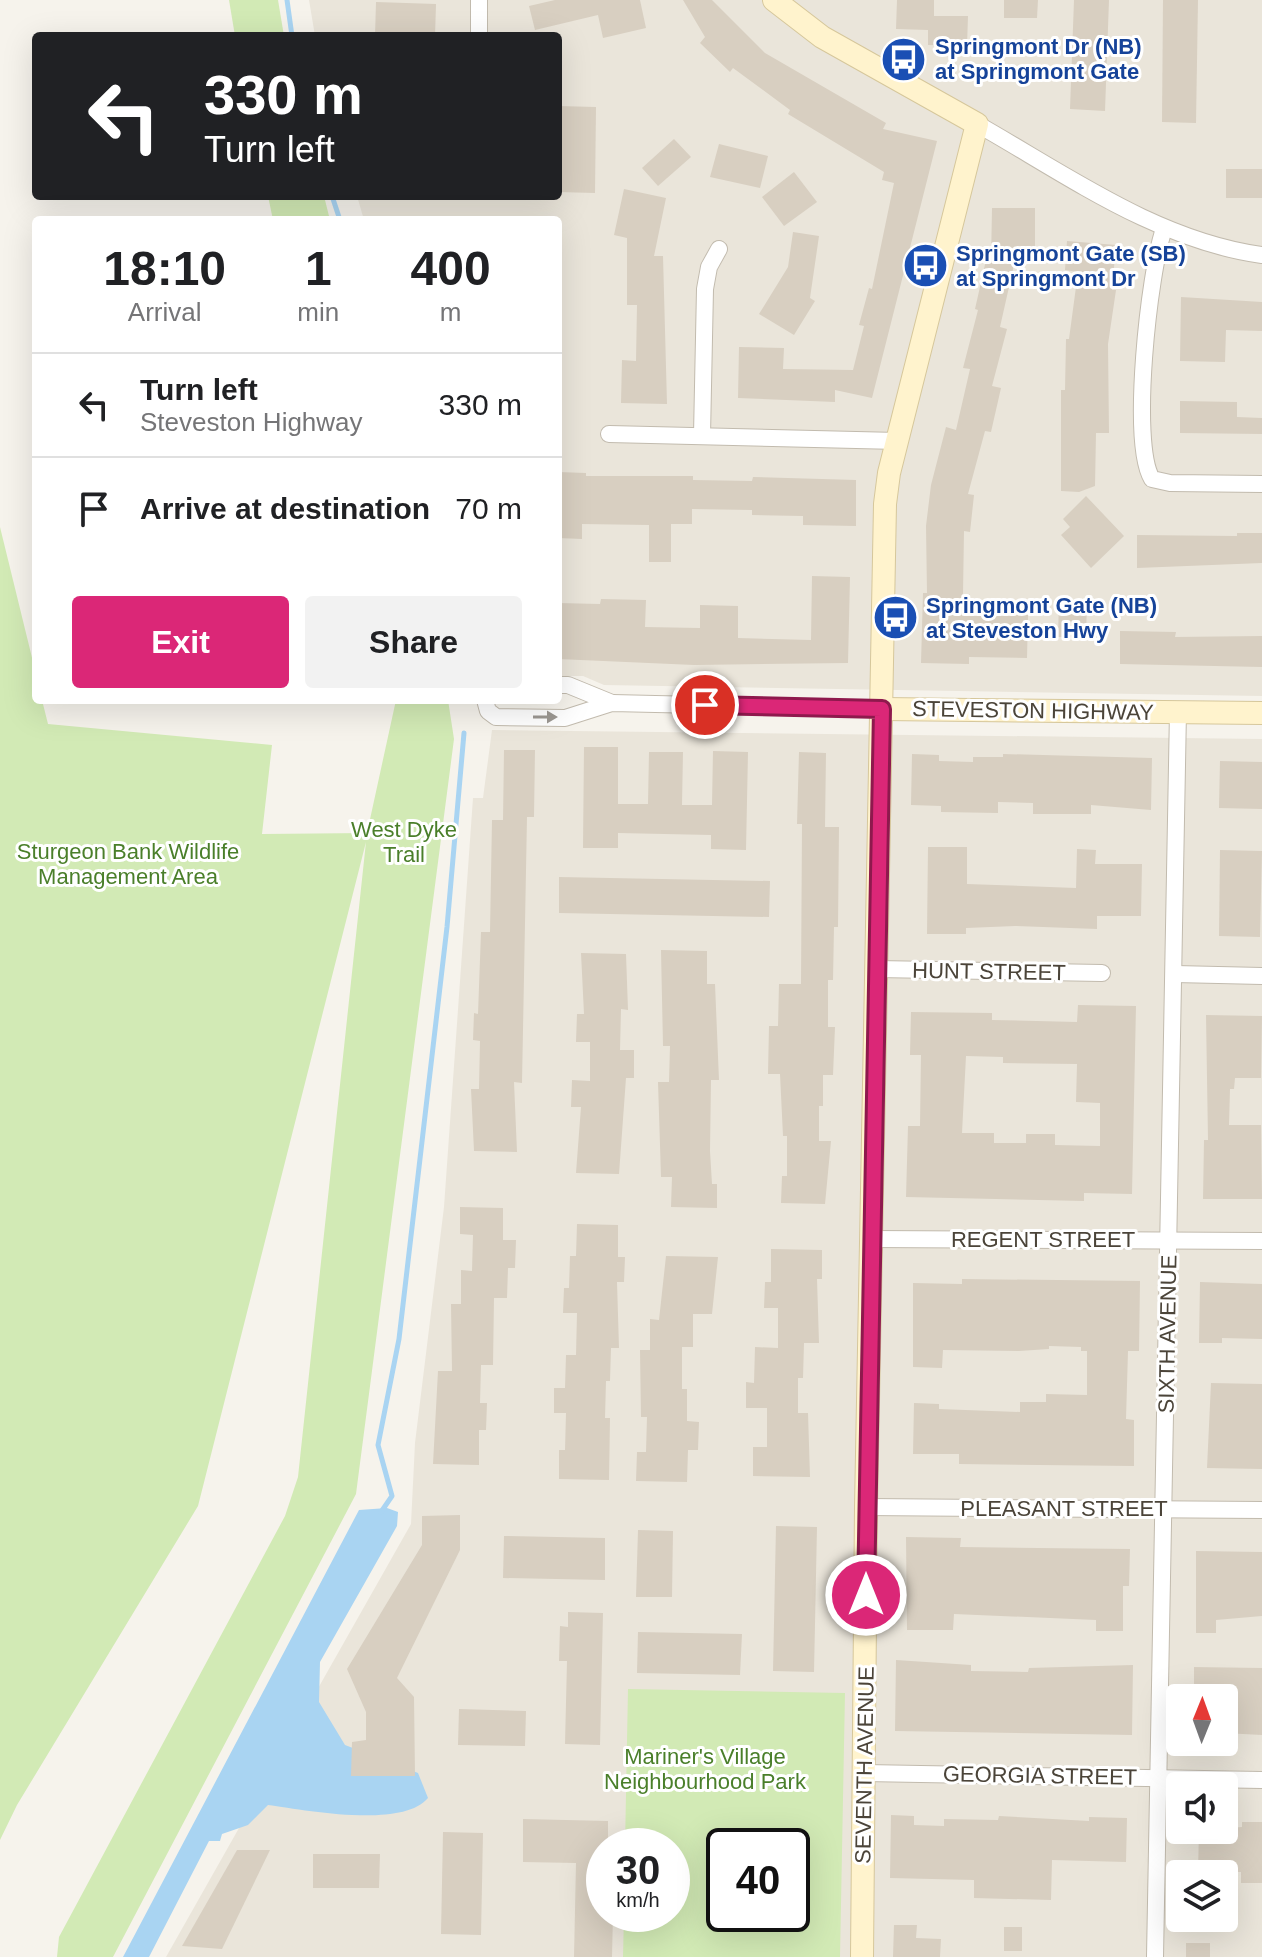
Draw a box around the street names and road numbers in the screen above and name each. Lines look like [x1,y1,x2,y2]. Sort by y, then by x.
street label: STEVESTON HIGHWAY [912,696,1154,725]
street label: HUNT STREET [912,958,1066,985]
street label: REGENT STREET [951,1227,1135,1252]
street label: SIXTH AVENUE [1154,1255,1181,1413]
street label: PLEASANT STREET [960,1496,1168,1521]
street label: SEVENTH AVENUE [850,1666,879,1864]
street label: GEORGIA STREET [943,1761,1137,1790]

